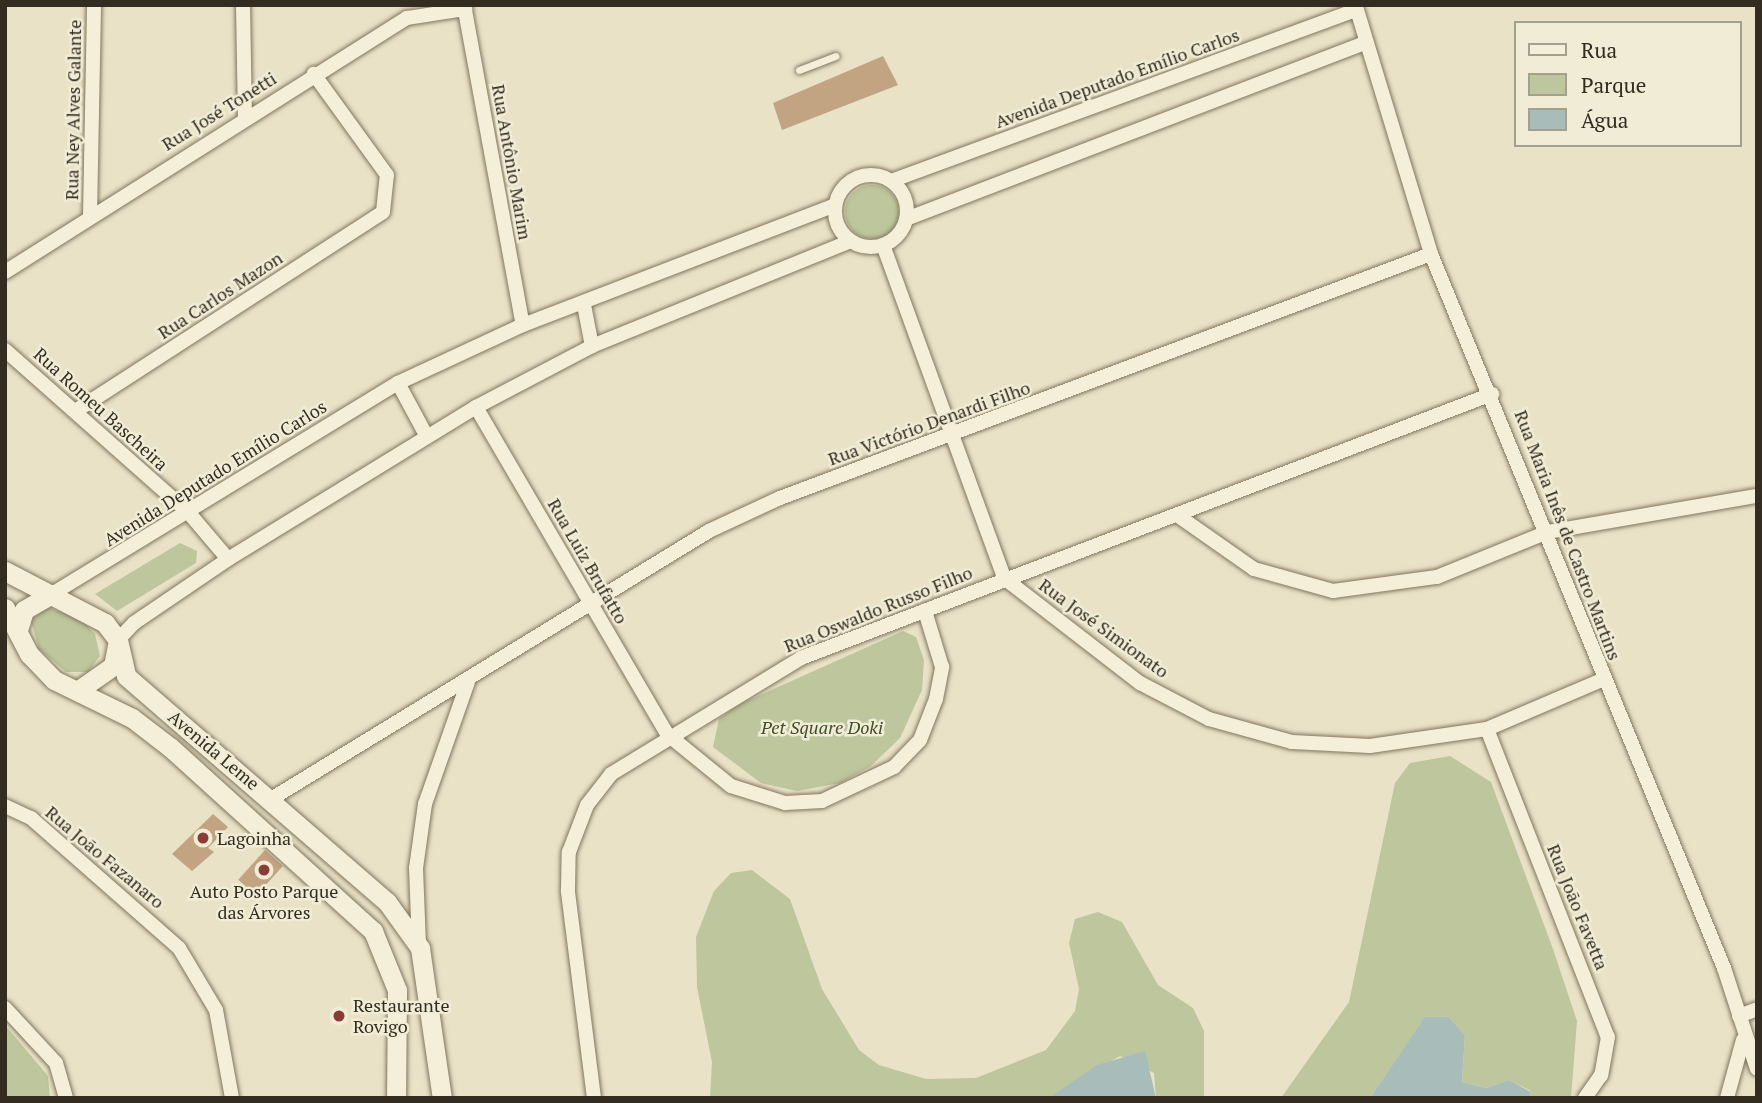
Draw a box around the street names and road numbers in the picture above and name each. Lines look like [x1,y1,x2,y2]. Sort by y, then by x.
street label: Rua Ney Alves Galante [61,19,85,201]
street label: Avenida Deputado Emílio Carlos [992,24,1242,132]
street label: Rua José Tonetti [158,67,280,155]
street label: Rua Antônio Marim [488,82,536,242]
street label: Rua Carlos Mazon [154,247,286,343]
street label: Rua Romeu Bascheira [29,343,173,475]
street label: Rua Victório Denardi Filho [825,376,1033,470]
street label: Avenida Deputado Emílio Carlos [100,395,330,551]
street label: Rua Maria Inês de Castro Martins [1510,407,1626,663]
street label: Rua Luiz Brufatto [543,495,633,627]
street label: Rua Oswaldo Russo Filho [781,561,975,657]
street label: Rua José Simionato [1035,574,1173,682]
street label: Avenida Leme [164,706,264,794]
street label: Rua João Fazanaro [41,801,169,913]
street label: Rua João Favetta [1543,841,1613,973]

